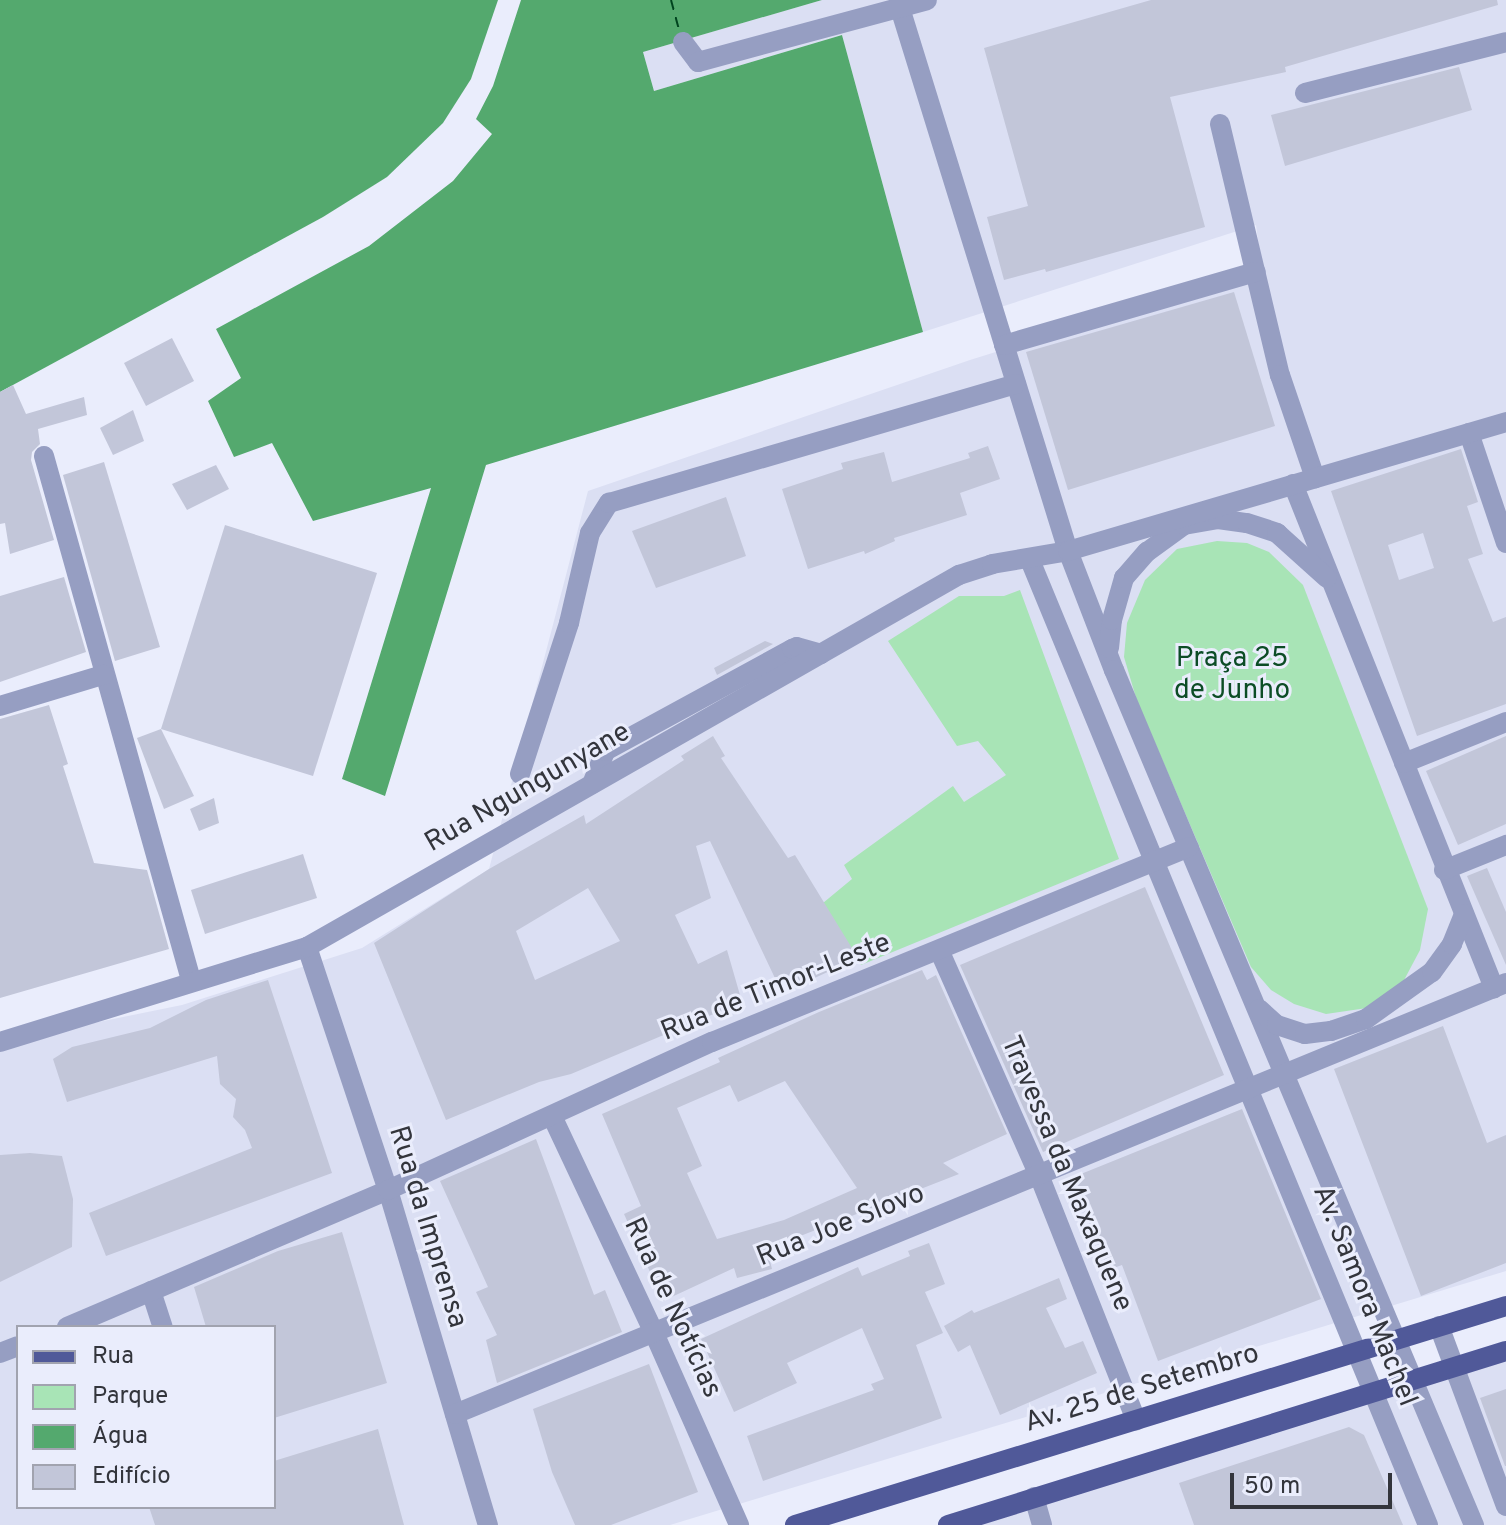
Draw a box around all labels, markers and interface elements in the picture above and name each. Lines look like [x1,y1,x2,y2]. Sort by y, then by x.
park label: Praça 25 de Junho [1174,642,1290,708]
street label: Rua Ngungunyane [419,716,637,860]
street label: Rua de Timor-Leste [656,926,896,1050]
street label: Travessa da Maxaquene [993,1031,1139,1317]
street label: Rua da Imprensa [380,1122,474,1332]
street label: Rua Joe Slovo [752,1177,930,1275]
street label: Av. Samora Machel [1304,1181,1424,1411]
street label: Rua de Notícias [616,1213,728,1403]
legend [16,1325,276,1509]
street label: Av. 25 de Setembro [1021,1337,1263,1441]
text: Rua [92,1342,134,1372]
text: Parque [92,1382,168,1412]
text: Água [92,1422,148,1452]
scale bar [1234,1457,1396,1507]
text: Edifício [92,1462,171,1492]
text: 50 m [1244,1472,1300,1502]

